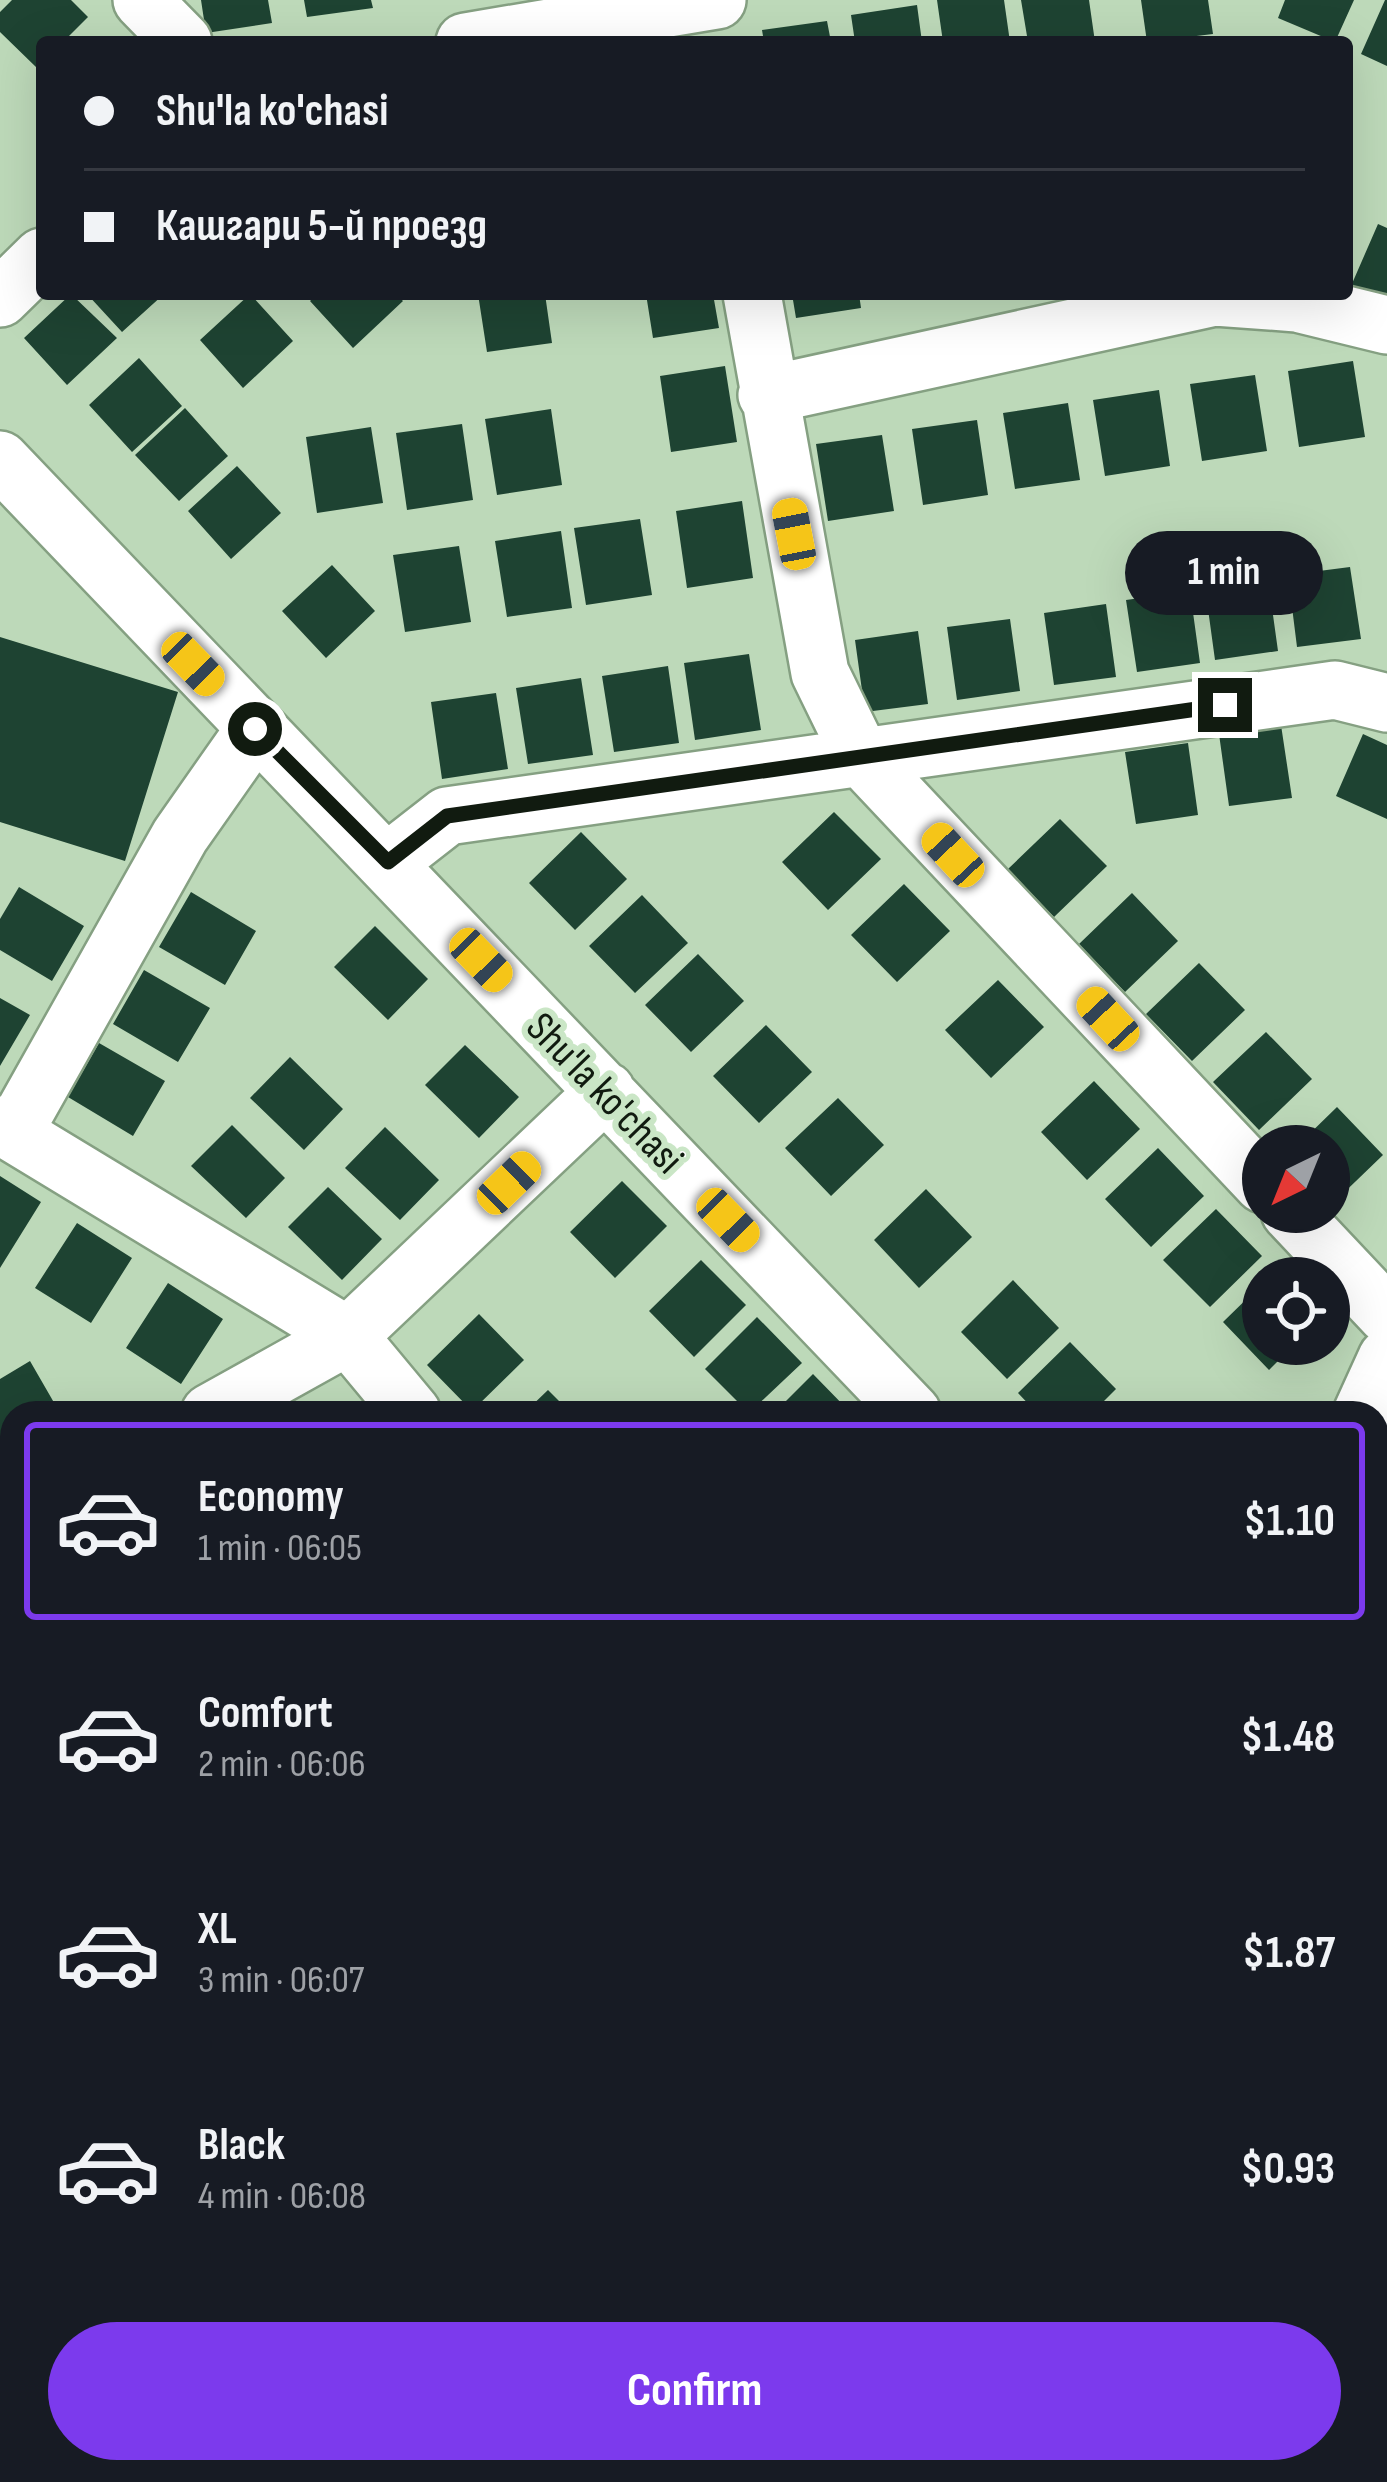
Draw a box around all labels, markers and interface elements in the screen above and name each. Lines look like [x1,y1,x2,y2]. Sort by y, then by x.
text: Shu'la ko'chasi [156,84,388,139]
text: Кашгари 5-й проезд [156,199,487,254]
car [769,495,819,573]
callout: 1 min [1126,531,1324,615]
text: 1 min [1188,549,1260,596]
car [155,626,231,702]
route end [1198,678,1252,732]
route start [228,702,282,756]
car [915,816,991,894]
car [443,922,519,998]
car [1070,980,1146,1058]
street label: Shu'la ko'chasi [515,1003,693,1185]
north arrow [1242,1125,1350,1233]
map controls [1242,1125,1350,1365]
car [471,1145,547,1221]
car [690,1182,766,1258]
button: locate [1242,1257,1350,1365]
icon: car [54,1467,162,1575]
text: Economy [198,1470,344,1525]
text: $1.10 [1244,1494,1335,1549]
text: 1 min · 06:05 [198,1525,362,1572]
icon: car [54,1683,162,1791]
text: Comfort [198,1686,333,1741]
text: $1.48 [1241,1710,1335,1765]
text: 2 min · 06:06 [198,1741,366,1788]
icon: car [54,1899,162,2007]
text: XL [198,1902,237,1957]
text: $1.87 [1242,1926,1335,1981]
text: 3 min · 06:07 [198,1957,364,2004]
icon: car [54,2115,162,2223]
text: Black [198,2118,285,2173]
text: $0.93 [1240,2142,1335,2197]
text: 4 min · 06:08 [198,2173,366,2220]
button: Confirm [48,2322,1341,2460]

